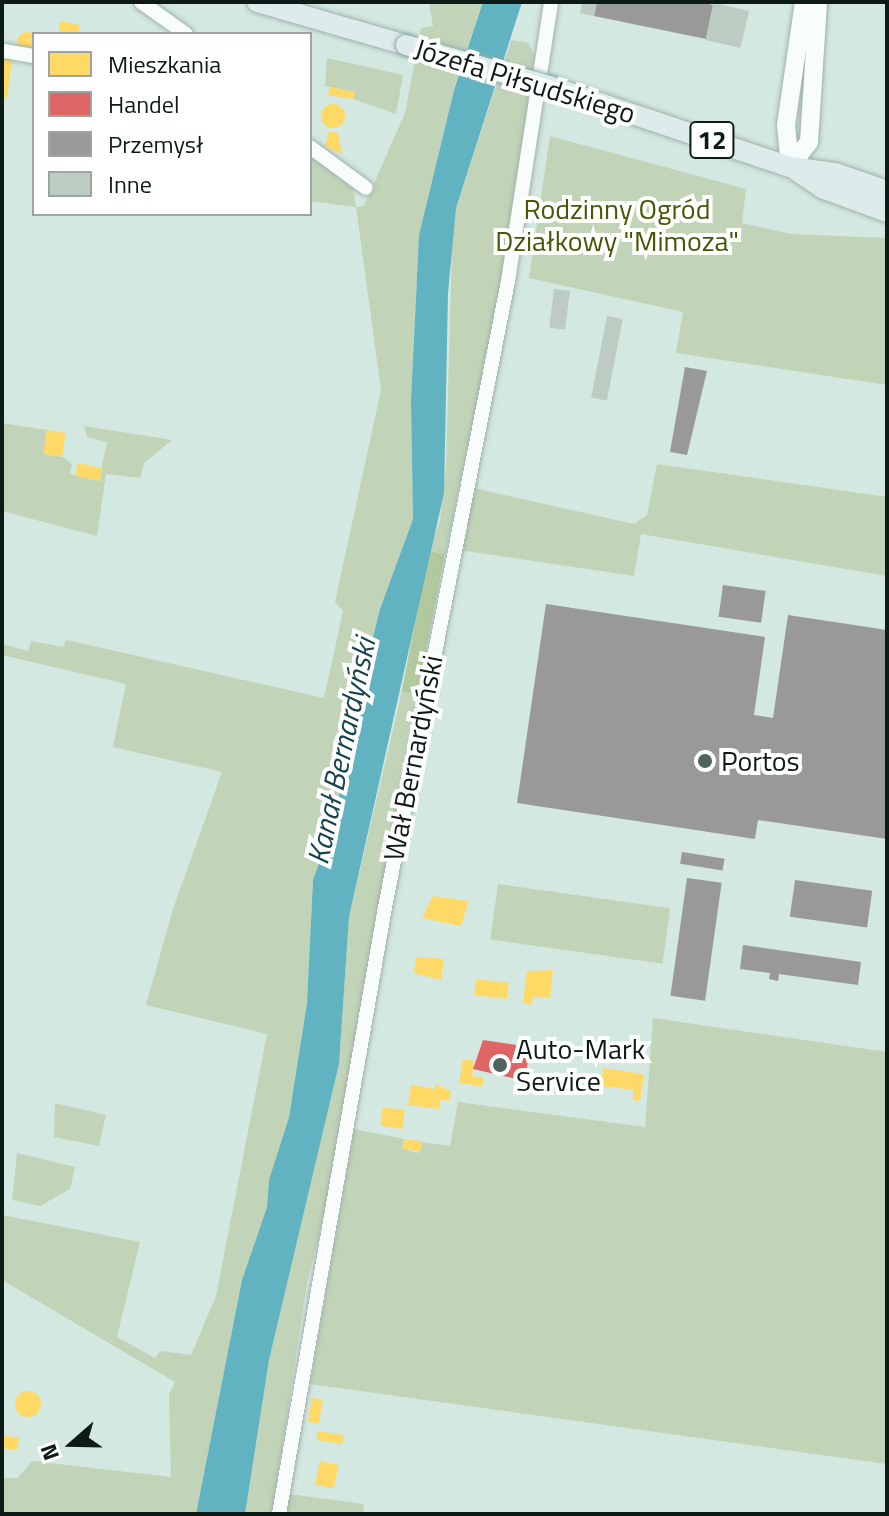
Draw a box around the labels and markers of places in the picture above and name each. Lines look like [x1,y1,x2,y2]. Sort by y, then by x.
place label: Portos [721,744,800,778]
marker: Portos [696,752,714,770]
place label: Auto-Mark Service [516,1032,645,1098]
marker: Auto-Mark Service [491,1056,509,1074]

